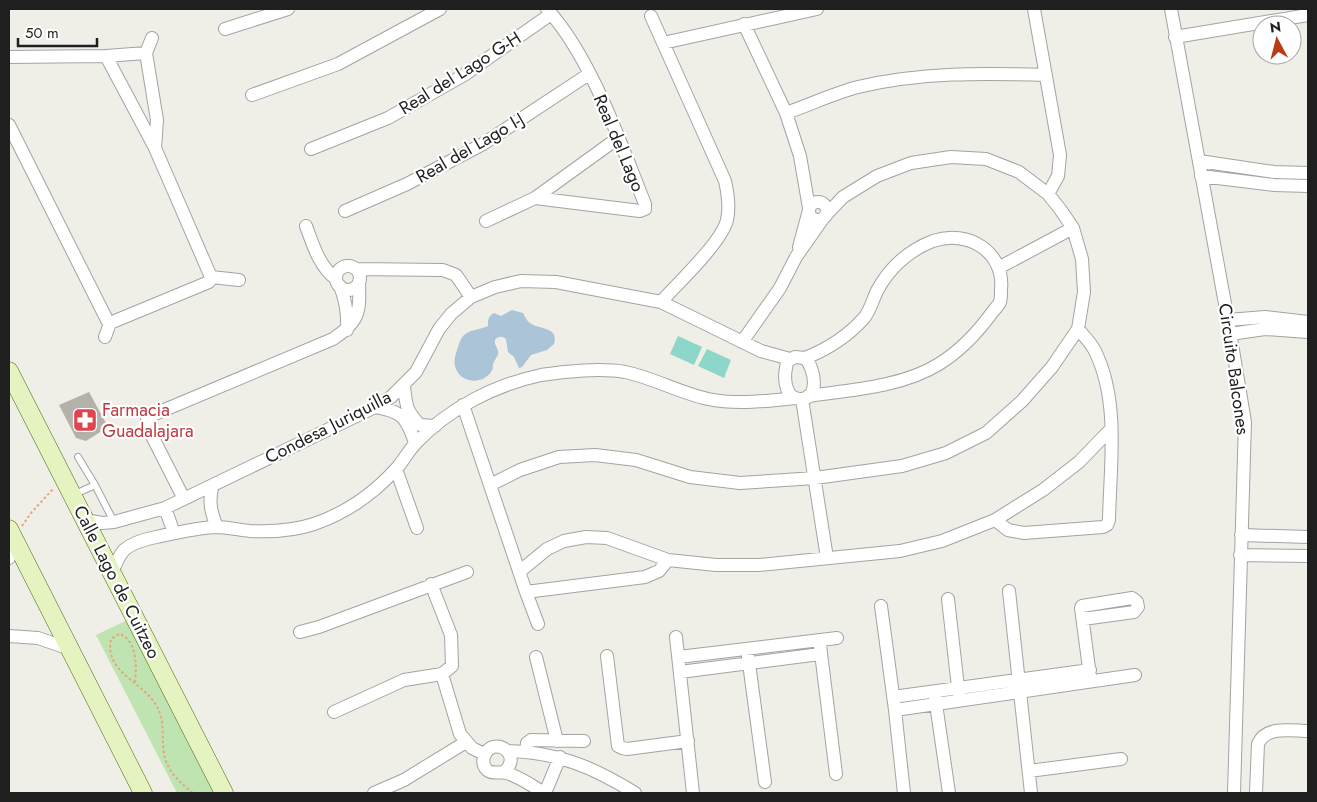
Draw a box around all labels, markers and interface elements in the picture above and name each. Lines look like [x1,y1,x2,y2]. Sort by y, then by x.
scale bar [18,15,96,47]
north arrow [1252,15,1302,65]
text: N [1269,16,1282,38]
text: 50 m [25,22,59,44]
street label: Real del Lago G-H [394,25,526,121]
street label: Real del Lago [587,90,651,196]
street label: Real del Lago I-J [411,106,529,190]
street label: Circuito Balcones [1212,302,1256,436]
street label: Condesa Juriquilla [260,384,396,470]
place label: Farmacia Guadalajara [102,397,194,444]
pharmacy icon: Farmacia Guadalajara [72,407,98,433]
street label: Calle Lago de Cuitzeo [67,501,167,663]

